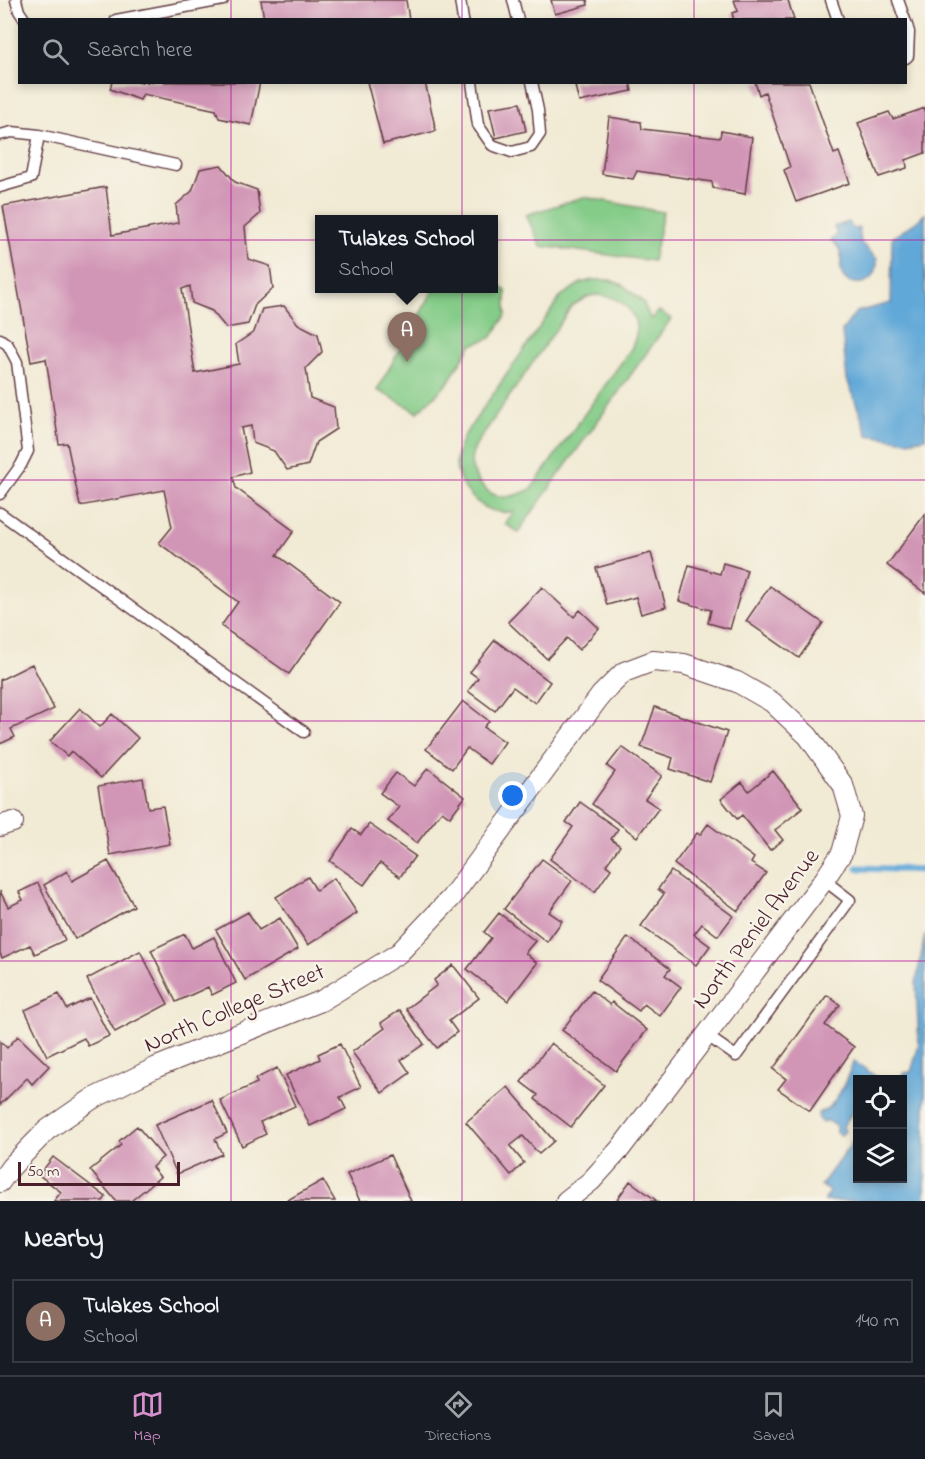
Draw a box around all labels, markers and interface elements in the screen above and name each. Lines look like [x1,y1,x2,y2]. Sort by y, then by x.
search box [18,18,907,84]
icon: search [39,35,72,68]
text: Search here [87,35,192,67]
popup [315,215,498,293]
text: Tulakes School [339,224,474,256]
text: School [339,256,393,285]
pin: A [388,312,426,362]
your location [498,781,527,810]
street label: North Peniel Avenue [685,842,829,1017]
street label: North College Street [139,955,331,1063]
map controls [853,1075,907,1183]
button: locate [853,1075,907,1129]
button: layers [853,1129,907,1183]
scale bar [18,1159,180,1186]
text: 50 m [27,1160,59,1184]
text: Nearby [24,1221,103,1259]
text: Tulakes School [83,1291,219,1323]
text: A [39,1307,52,1336]
text: 140 m [855,1307,899,1336]
text: School [83,1323,138,1352]
tab: Map [131,1388,164,1448]
tab: Directions [425,1388,491,1448]
tab: Saved [753,1388,794,1448]

